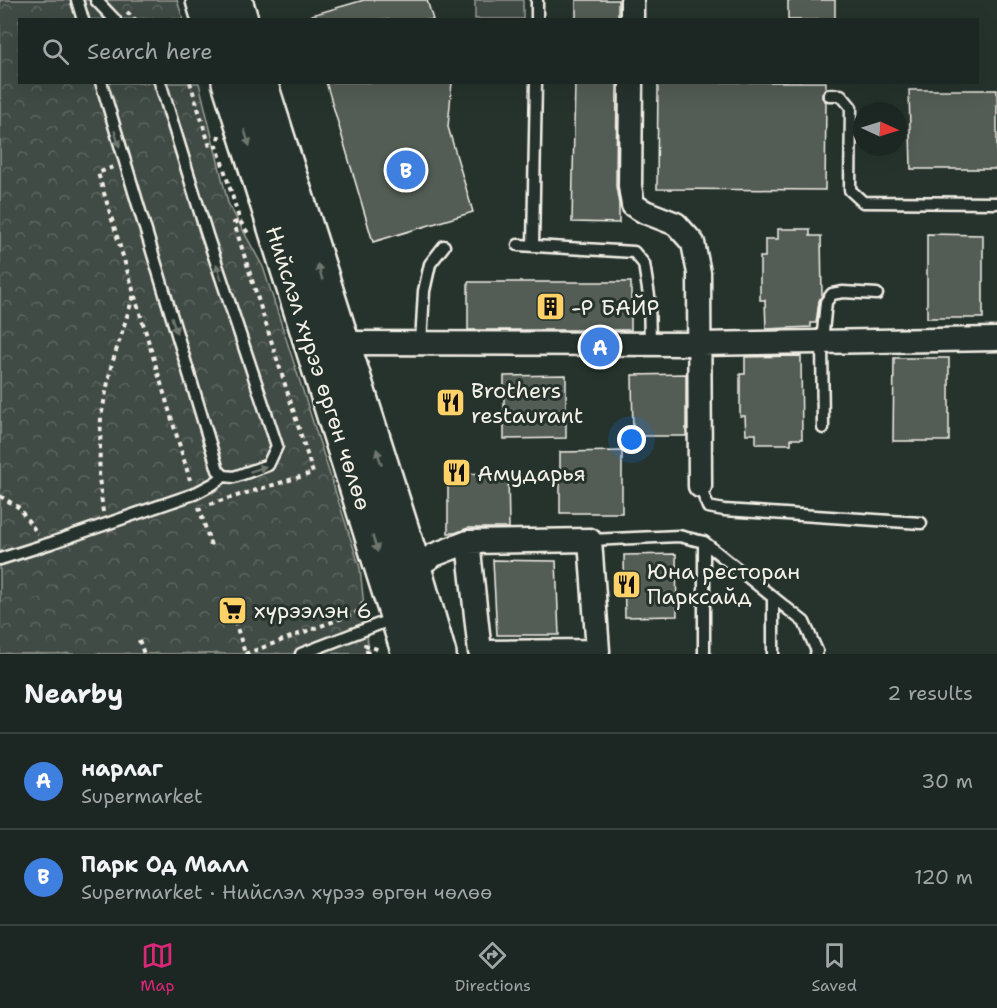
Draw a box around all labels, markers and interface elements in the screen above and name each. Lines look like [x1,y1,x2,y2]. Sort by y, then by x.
search box [18,18,979,84]
icon: search [39,35,72,68]
text: Search here [87,37,213,66]
north arrow [853,102,907,156]
one-way arrow [242,129,252,147]
one-way arrow [113,130,122,148]
pin: B [386,148,426,192]
street label: Нийслэл хүрээ өргөн чөлөө [259,222,378,514]
one-way arrow [315,262,324,280]
one-way arrow [214,263,224,281]
building icon: -Р БАЙР [534,291,566,323]
place label: -Р БАЙР [571,293,659,322]
one-way arrow [170,316,179,334]
pin: A [580,324,620,370]
place label: Brothers restaurant [471,376,583,430]
restaurant icon: Brothers restaurant [434,387,466,419]
your location [617,425,646,454]
one-way arrow [374,448,383,466]
restaurant icon: Амударья [440,457,472,489]
place label: Амударья [477,459,586,488]
one-way arrow [249,463,267,473]
one-way arrow [371,535,380,553]
place label: Юна ресторан Парксайд [647,557,800,611]
restaurant icon: Юна ресторан Парксайд [610,568,642,600]
supermarket icon: хүрээлэн 6 [217,594,249,626]
place label: хүрээлэн 6 [254,596,372,625]
text: Nearby [24,676,123,711]
text: 2 results [887,680,973,706]
text: нарлаг [81,754,163,783]
text: A [36,768,51,794]
text: 30 m [921,768,973,794]
text: Supermarket [81,783,203,809]
text: Парк Од Малл [81,850,249,879]
text: B [37,864,50,890]
text: 120 m [914,864,973,890]
text: Supermarket · Нийслэл хүрээ өргөн чөлөө [81,879,492,905]
tab: Map [140,939,174,996]
tab: Directions [455,939,531,996]
tab: Saved [811,939,857,996]

